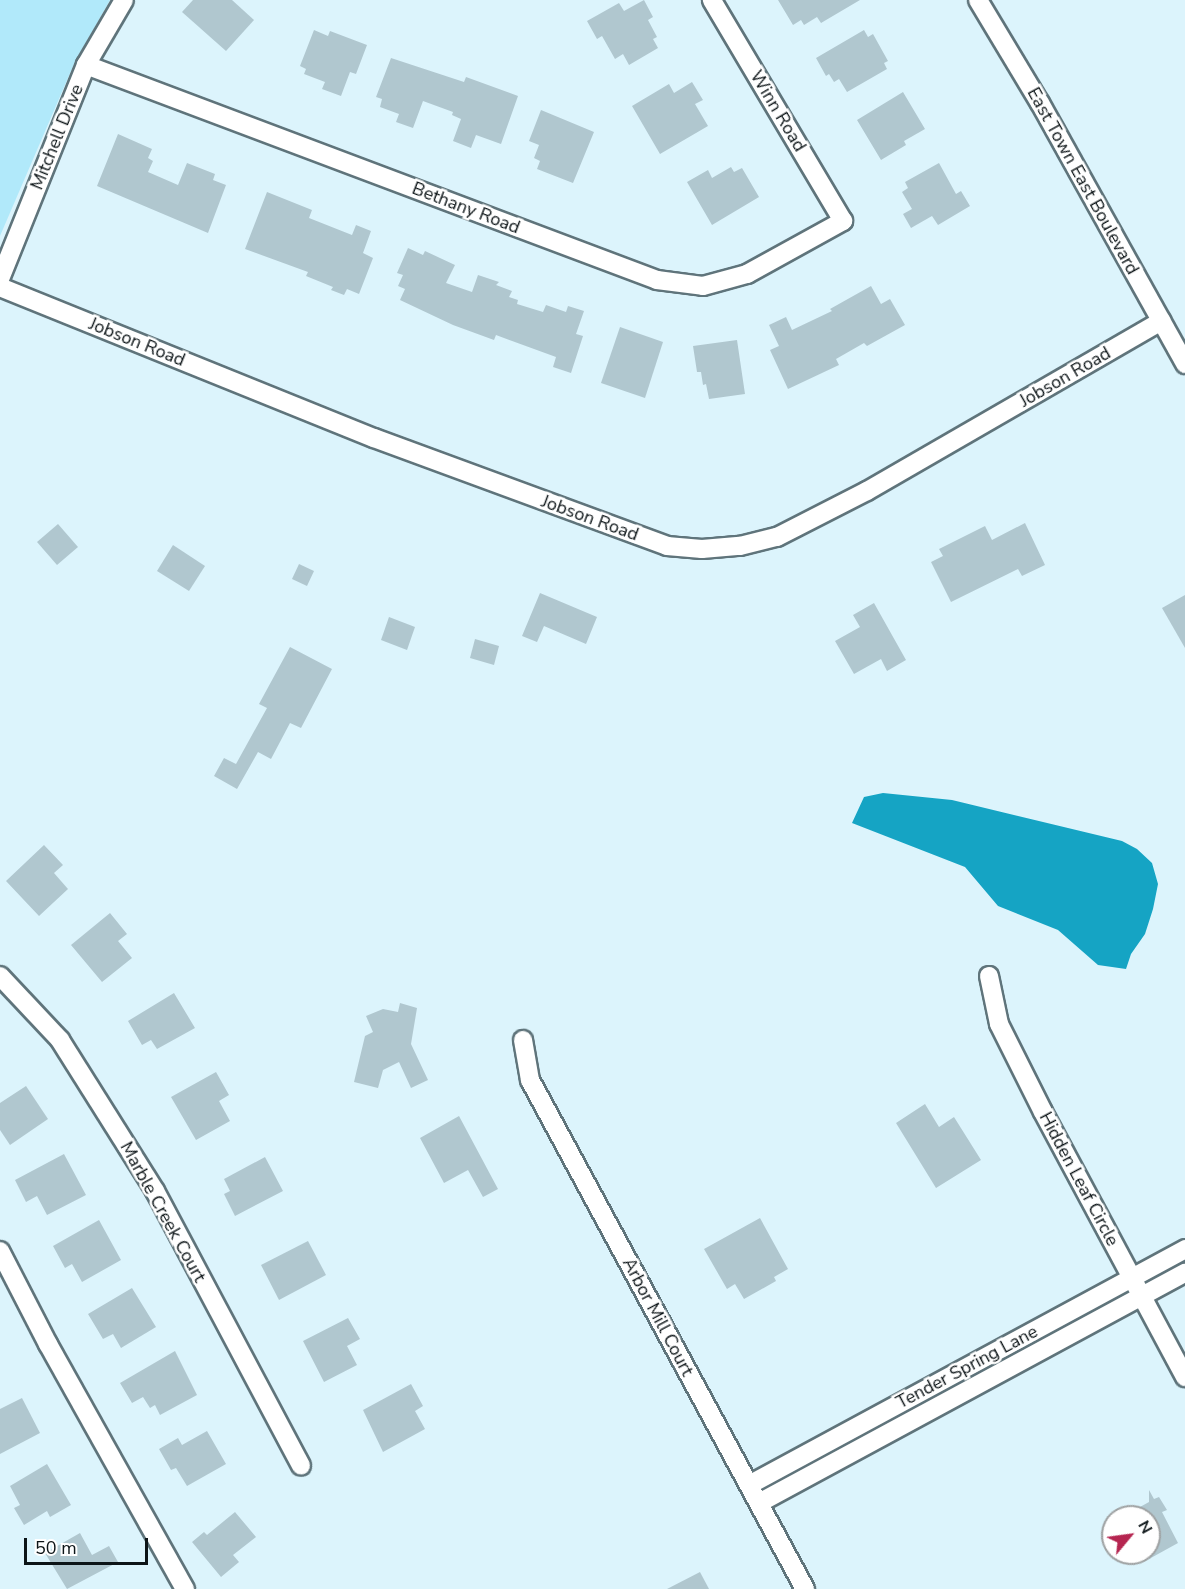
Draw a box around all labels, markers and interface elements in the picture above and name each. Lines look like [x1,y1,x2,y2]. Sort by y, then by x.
street label: Winn Road [745,66,811,156]
street label: Mitchell Drive [26,81,88,193]
street label: East Town East Boulevard [1023,84,1143,278]
street label: Bethany Road [409,178,523,238]
street label: Jobson Road [86,313,188,371]
street label: Jobson Road [1016,342,1114,412]
street label: Jobson Road [539,490,641,546]
street label: Hidden Leaf Circle [1035,1108,1123,1250]
street label: Marble Creek Court [115,1138,211,1286]
street label: Arbor Mill Court [618,1254,698,1380]
street label: Tender Spring Lane [893,1321,1041,1413]
north arrow [1101,1505,1161,1565]
text: N [1132,1517,1158,1538]
scale bar [27,1526,152,1564]
text: 50 m [35,1536,77,1560]

